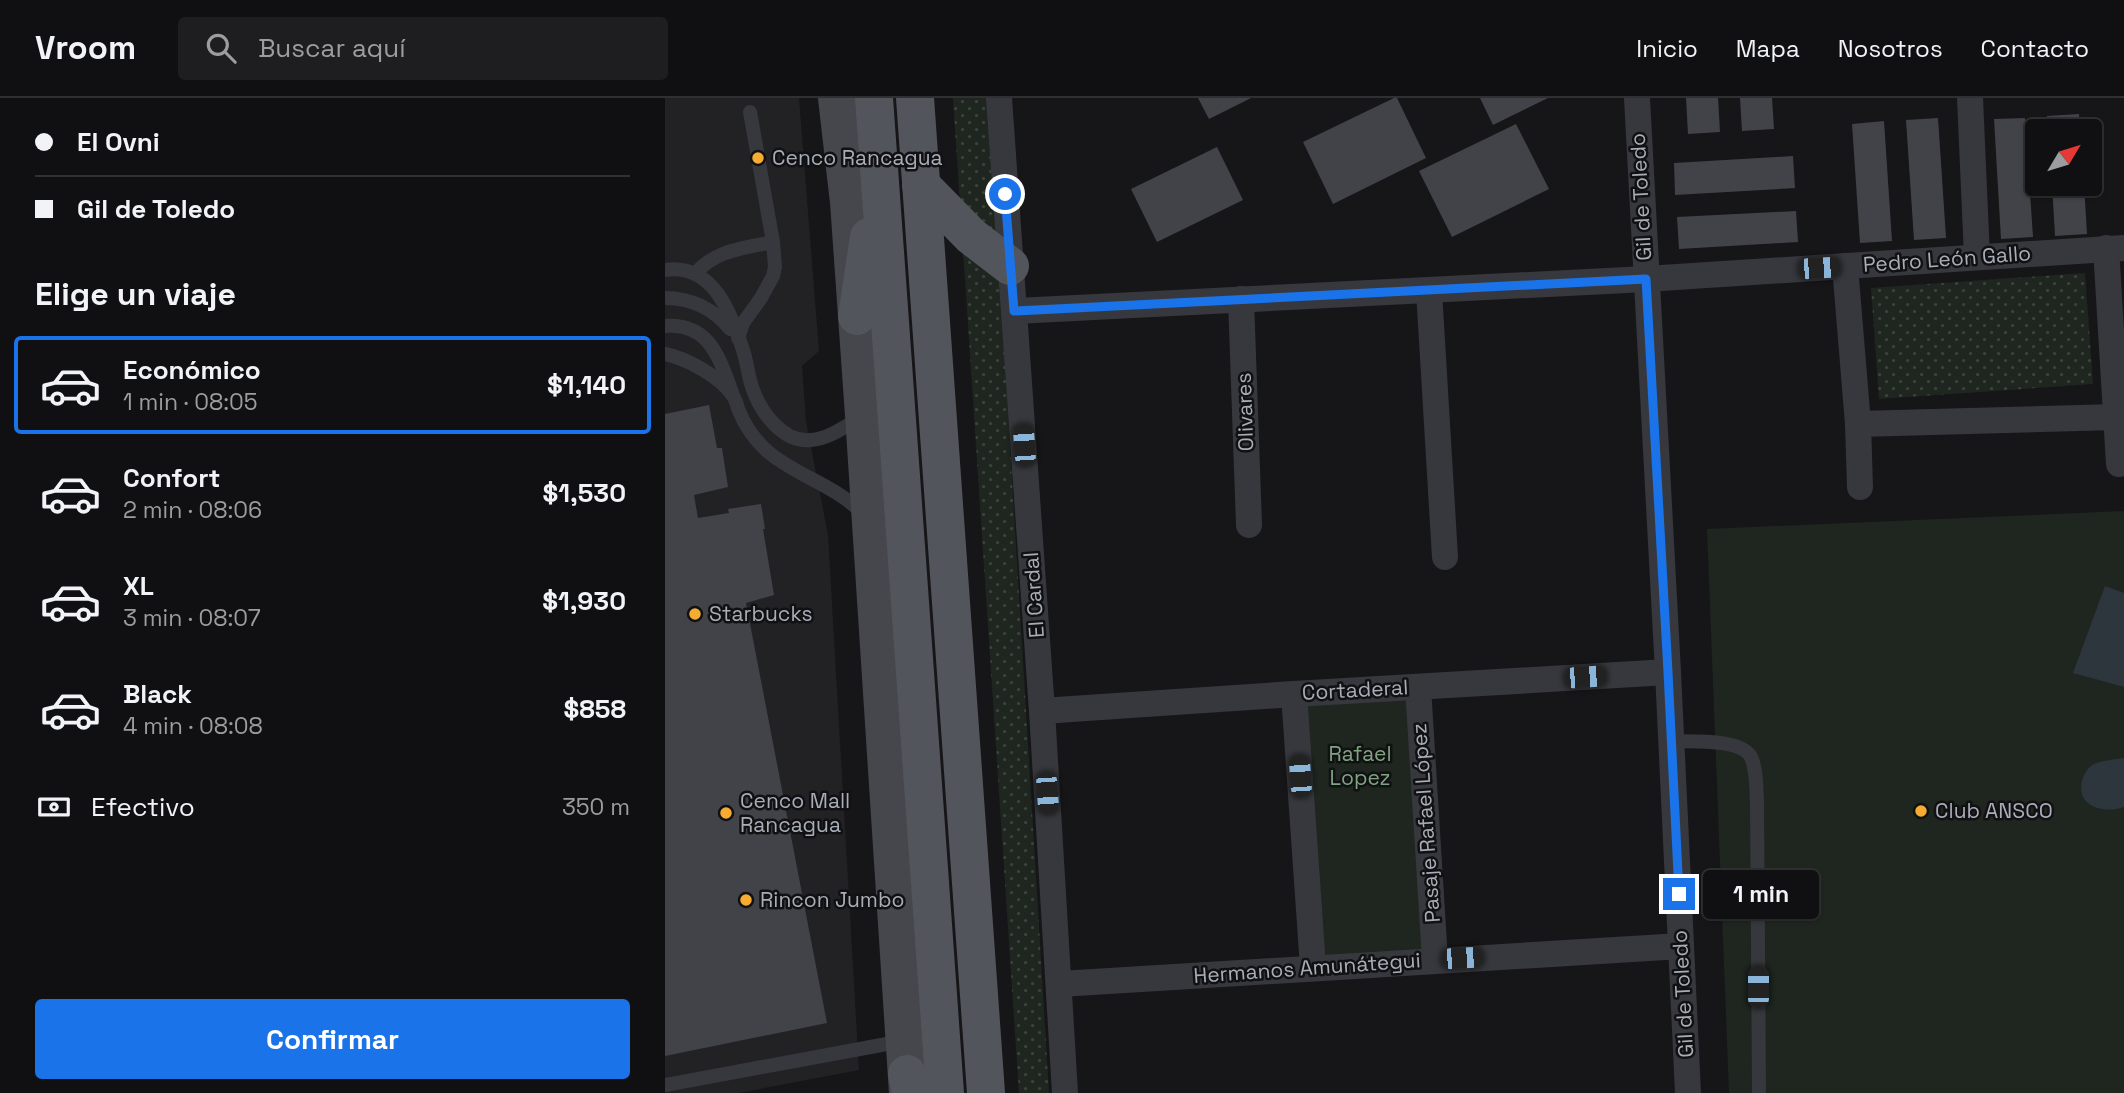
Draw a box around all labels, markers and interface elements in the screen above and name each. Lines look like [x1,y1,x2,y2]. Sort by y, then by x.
search box [178,17,668,80]
text: Vroom [35,27,136,69]
icon: search [202,29,240,67]
text: Buscar aquí [258,31,406,65]
text: Inicio [1636,33,1698,64]
text: Mapa [1736,33,1800,64]
text: Nosotros [1838,33,1943,64]
text: Contacto [1981,33,2089,64]
north arrow [2025,119,2102,196]
map controls [2025,119,2102,196]
text: El Ovni [77,125,160,159]
street label: Gil de Toledo [1624,133,1657,261]
place label: Cenco Rancagua [772,144,943,171]
marker: Cenco Rancagua [750,150,766,166]
route start [989,178,1021,210]
text: Gil de Toledo [77,192,235,226]
street label: Pedro León Gallo [1862,239,2032,278]
car [1798,256,1841,280]
text: Elige un viaje [35,274,236,314]
text: Económico [123,353,261,387]
icon: car [39,354,102,417]
text: $1,140 [547,368,626,402]
street label: Olivares [1230,372,1259,452]
text: 1 min · 08:05 [123,387,258,417]
car [1013,423,1036,467]
text: Confort [123,461,220,495]
icon: car [39,462,102,525]
text: $1,530 [543,476,626,510]
text: 2 min · 08:06 [123,495,262,525]
street label: El Cardal [1017,551,1050,639]
text: XL [123,569,154,603]
icon: car [39,570,102,633]
text: $1,930 [542,584,626,618]
place label: Starbucks [709,600,813,627]
text: 3 min · 08:07 [123,603,261,633]
marker: Starbucks [687,606,703,622]
car [1564,665,1607,689]
street label: Cortaderal [1301,673,1409,706]
text: Black [123,677,192,711]
icon: car [39,678,102,741]
text: $858 [563,692,626,726]
text: 4 min · 08:08 [123,711,263,741]
street label: Pasaje Rafael López [1405,722,1446,924]
park label: Rafael Lopez [1328,740,1392,791]
car [1289,754,1312,798]
car [1036,771,1059,815]
place label: Cenco Mall Rancagua [740,787,850,838]
icon: cash [35,788,73,826]
text: Efectivo [91,790,195,824]
text: 350 m [562,792,630,822]
place label: Club ANSCO [1935,797,2053,824]
marker: Club ANSCO [1913,803,1929,819]
marker: Cenco Mall Rancagua [718,805,734,821]
callout: 1 min [1703,870,1819,918]
route end [1663,878,1695,910]
text: 1 min [1733,879,1789,909]
place label: Rincon Jumbo [760,886,904,913]
marker: Rincon Jumbo [738,892,754,908]
street label: Gil de Toledo [1666,930,1699,1058]
street label: Hermanos Amunátegui [1192,946,1422,989]
car [1441,946,1484,970]
car [1748,966,1769,1008]
button: Confirmar [35,999,630,1079]

